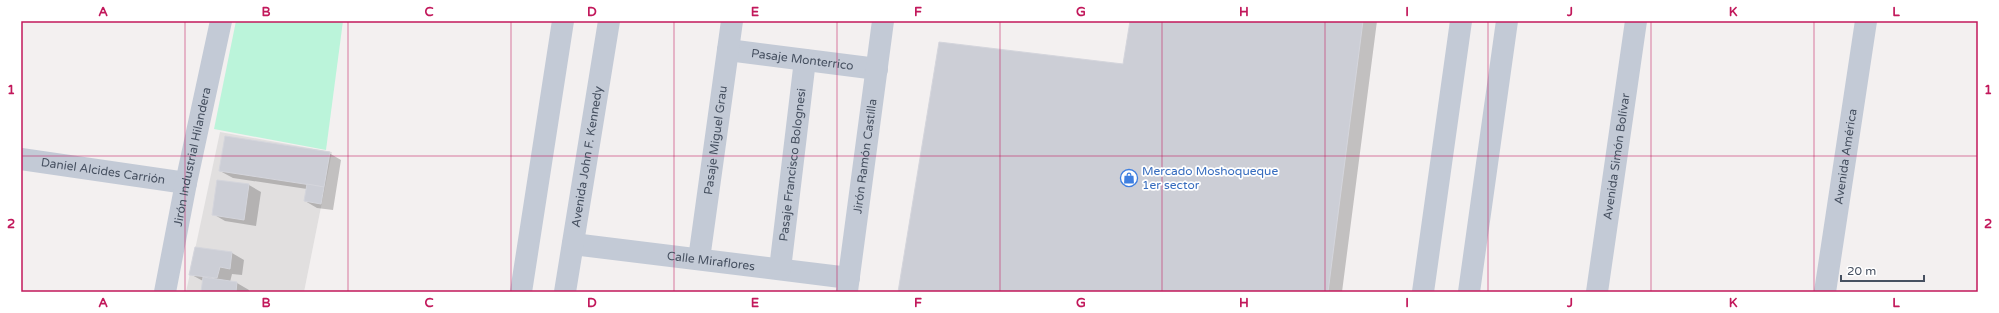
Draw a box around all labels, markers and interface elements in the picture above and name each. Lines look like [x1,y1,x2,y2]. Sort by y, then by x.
text: A [98,4,108,20]
text: B [261,4,271,20]
text: C [424,4,434,20]
text: D [587,4,597,20]
text: E [751,4,759,20]
text: F [914,4,922,20]
text: G [1076,4,1086,20]
text: H [1239,4,1249,20]
text: I [1405,4,1409,20]
text: J [1566,4,1573,20]
text: K [1729,4,1738,20]
text: L [1892,4,1900,20]
street label: Pasaje Monterrico [750,46,854,73]
text: 1 [7,82,15,98]
text: 1 [1984,82,1992,98]
street label: Avenida John F. Kennedy [569,85,605,228]
street label: Pasaje Miguel Grau [701,85,730,196]
street label: Jirón Industrial Hilandera [171,86,214,227]
street label: Pasaje Francisco Bolognesi [776,87,809,242]
street label: Avenida Simón Bolívar [1600,92,1633,221]
street label: Jirón Ramón Castilla [850,98,880,215]
street label: Avenida América [1831,108,1860,205]
street label: Daniel Alcides Carrión [40,155,166,187]
place label: Mercado Moshoqueque 1er sector [1142,164,1278,192]
shop icon: Mercado Moshoqueque 1er sector [1119,168,1139,188]
text: 2 [7,216,15,232]
text: 2 [1984,216,1992,232]
street label: Calle Miraflores [666,249,756,273]
scale bar [1841,257,1924,283]
text: 20 m [1847,264,1876,278]
text: A [98,295,108,311]
text: B [261,295,271,311]
text: C [424,295,434,311]
text: D [587,295,597,311]
text: E [751,295,759,311]
text: F [914,295,922,311]
text: G [1076,295,1086,311]
text: H [1239,295,1249,311]
text: I [1405,295,1409,311]
text: J [1566,295,1573,311]
text: K [1729,295,1738,311]
text: L [1892,295,1900,311]

